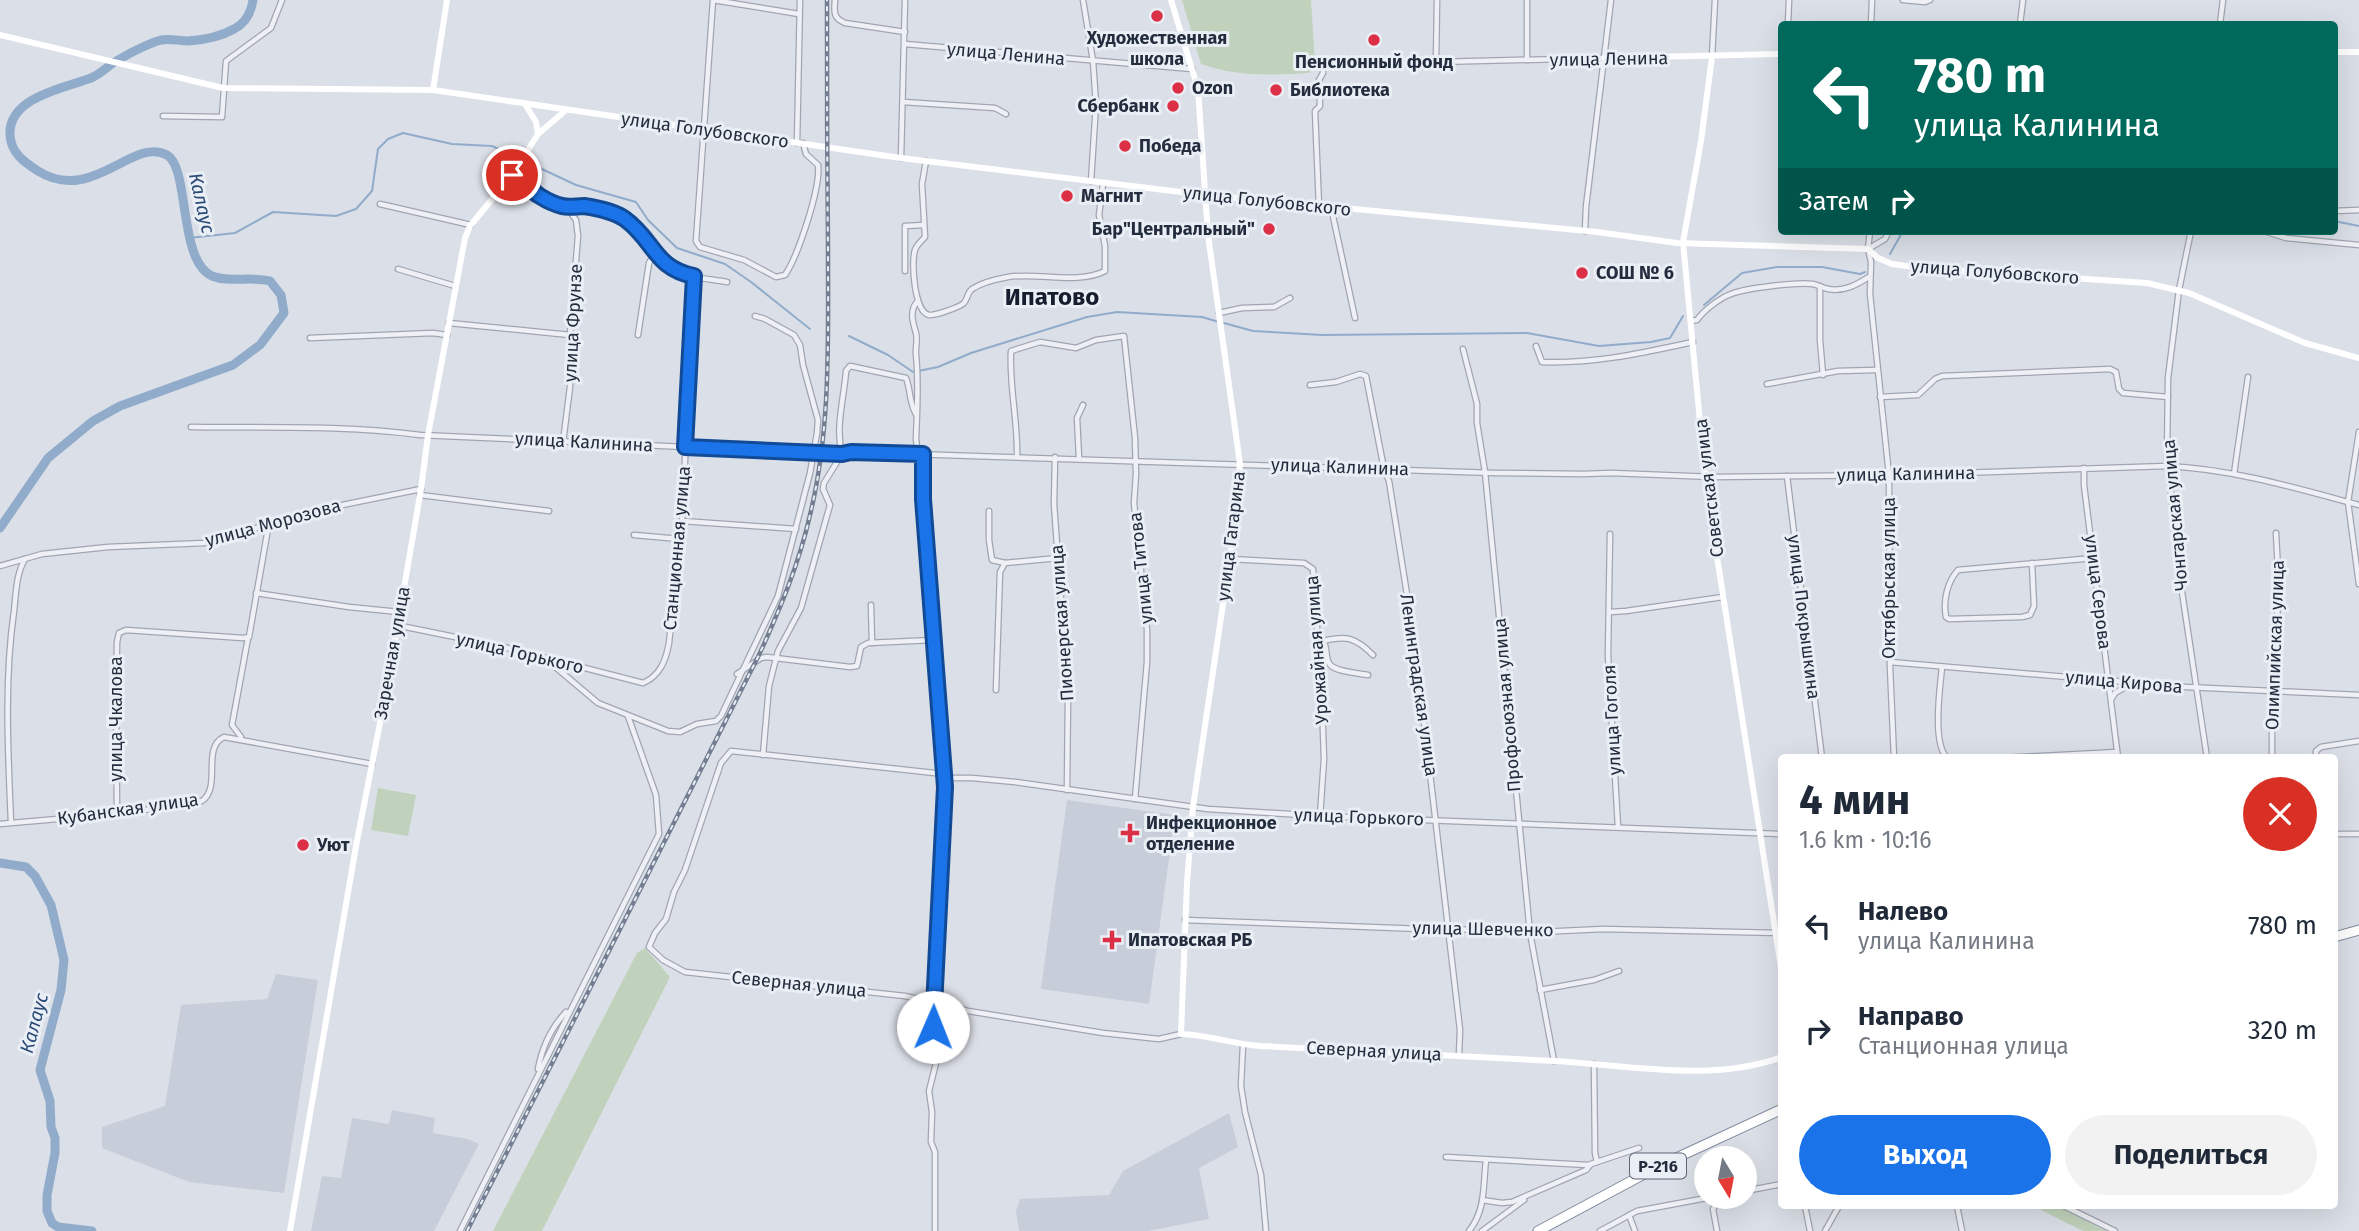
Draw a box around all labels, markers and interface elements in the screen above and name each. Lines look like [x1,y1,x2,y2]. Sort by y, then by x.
marker: Художественная школа [1149,8,1165,24]
place label: Художественная школа [1086,27,1227,70]
marker: Пенсионный фонд [1366,32,1382,48]
street label: улица Ленина [946,38,1066,70]
text: 780 m [1914,46,2046,105]
street label: улица Ленина [1550,47,1668,71]
icon: left [1799,49,1890,140]
place label: Пенсионный фонд [1295,51,1453,73]
place label: Ozon [1192,77,1233,99]
place label: Библиотека [1290,79,1390,101]
marker: Ozon [1170,80,1186,96]
marker: Библиотека [1268,82,1284,98]
place label: Сбербанк [1078,95,1159,117]
marker: Сбербанк [1165,98,1181,114]
text: улица Калинина [1914,106,2160,144]
street label: улица Голубовского [620,107,790,153]
place label: Победа [1139,135,1202,157]
marker: Победа [1117,138,1133,154]
pin [482,145,542,205]
icon: arrive [493,156,531,194]
water label: Калаус [184,170,220,236]
street label: улица Голубовского [1182,181,1352,221]
icon: right [1883,182,1921,220]
place label: Магнит [1081,185,1143,207]
text: Затем [1799,186,1869,217]
marker: Магнит [1059,188,1075,204]
place label: Бар"Центральный" [1092,218,1255,240]
marker: Бар"Центральный" [1261,221,1277,237]
street label: улица Голубовского [1910,255,2080,289]
place label: СОШ № 6 [1596,262,1674,284]
street label: улица Фрунзе [559,263,587,383]
marker: СОШ № 6 [1574,265,1590,281]
district label: Ипатово [1005,283,1099,311]
street label: Советская улица [1690,417,1728,559]
street label: улица Калинина [514,427,654,457]
street label: Чонгарская улица [2157,438,2193,592]
street label: улица Калинина [1271,454,1409,480]
street label: улица Калинина [1837,462,1975,486]
street label: Станционная улица [659,465,695,631]
street label: улица Гагарина [1212,470,1250,602]
street label: улица Морозова [203,494,343,552]
street label: Октябрьская улица [1878,497,1900,659]
street label: улица Титова [1124,511,1158,625]
street label: улица Покрышкина [1783,533,1825,701]
street label: улица Серова [2080,533,2116,651]
street label: Пионерская улица [1046,544,1078,702]
street label: Олимпийская улица [2261,560,2289,730]
street label: Урожайная улица [1301,575,1333,725]
street label: Заречная улица [369,585,415,721]
street label: Ленинградская улица [1395,592,1443,778]
street label: Профсоюзная улица [1488,617,1526,793]
street label: улица Горького [454,628,586,678]
street label: улица Чкалова [105,656,127,782]
street label: улица Гоголя [1598,664,1626,776]
street label: улица Кирова [2065,666,2183,698]
text: 4 мин [1799,775,1910,825]
button: close [2243,777,2317,851]
street label: Кубанская улица [56,788,200,830]
street label: улица Горького [1294,804,1424,830]
place label: Инфекционное отделение [1146,812,1277,855]
marker: Инфекционное отделение [1120,823,1140,843]
text: 1.6 km · 10:16 [1799,826,1931,854]
place label: Уют [316,834,350,856]
marker: Уют [295,837,311,853]
text: Налево [1858,896,1948,927]
icon: left [1799,907,1837,945]
text: 780 m [2248,910,2317,941]
street label: улица Шевченко [1412,917,1554,941]
text: улица Калинина [1858,927,2035,955]
place label: Ипатовская РБ [1128,929,1253,951]
marker: Ипатовская РБ [1102,930,1122,950]
street label: Северная улица [731,966,867,1002]
water label: Калаус [15,990,53,1056]
position arrow [896,990,970,1064]
text: Направо [1858,1001,1964,1032]
icon: right [1799,1012,1837,1050]
text: 320 m [2248,1015,2317,1046]
text: Станционная улица [1858,1032,2069,1060]
street label: Северная улица [1306,1036,1442,1066]
button: Выход [1799,1115,2051,1195]
button: Поделиться [2065,1115,2317,1195]
north arrow [1694,1146,1757,1209]
map controls [1694,1146,1757,1209]
road number: Р-216 [1630,1154,1686,1178]

